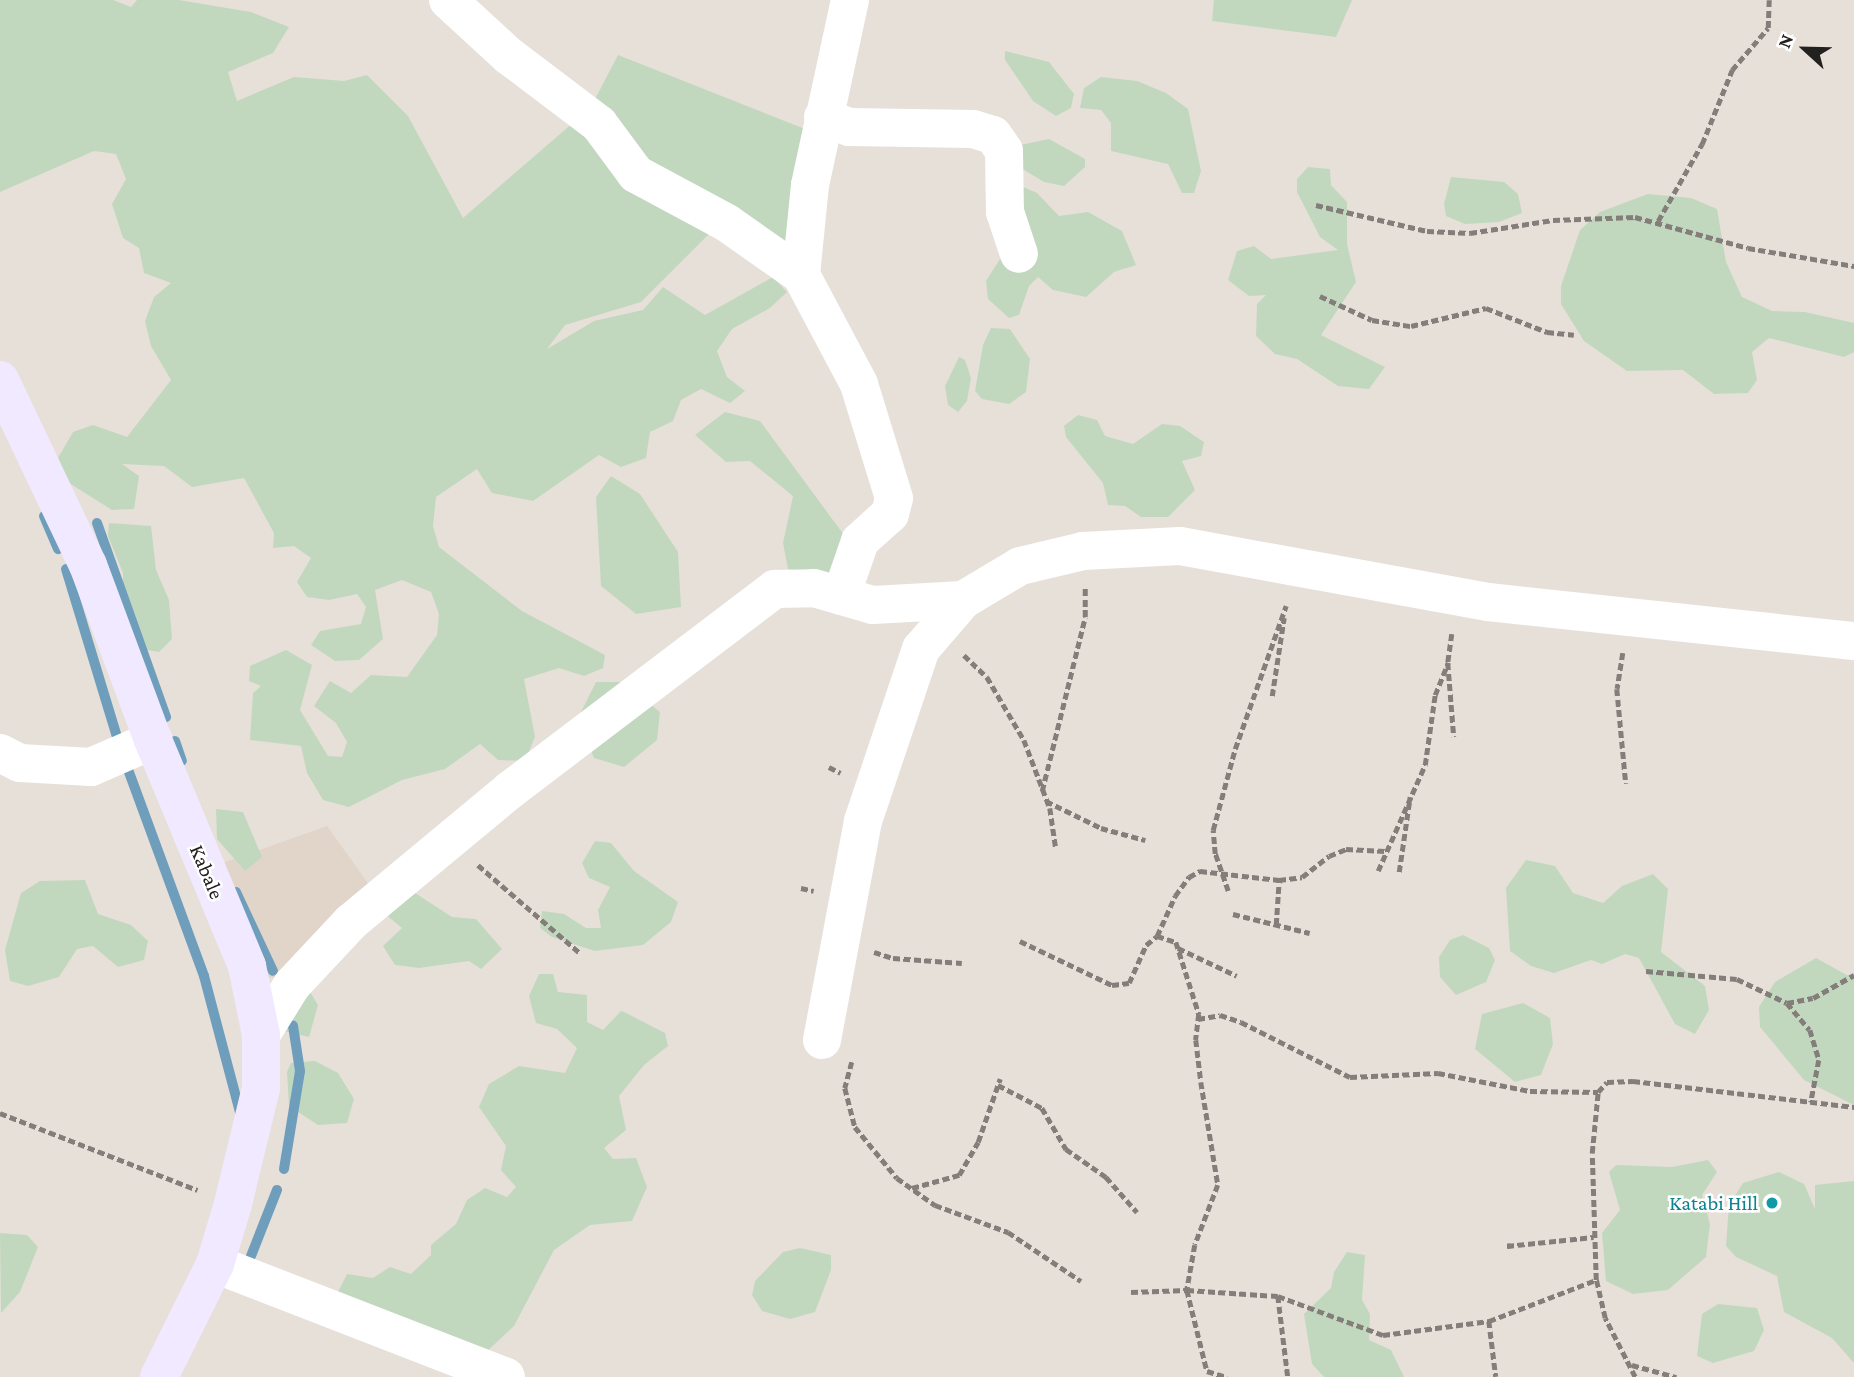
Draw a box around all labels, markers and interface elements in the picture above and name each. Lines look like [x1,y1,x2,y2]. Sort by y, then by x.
north arrow [1770,14,1840,84]
text: N [1773,31,1797,51]
street label: Kabale [184,841,230,903]
place label: Katabi Hill [1669,1190,1758,1216]
marker: Katabi Hill [1764,1195,1780,1211]

